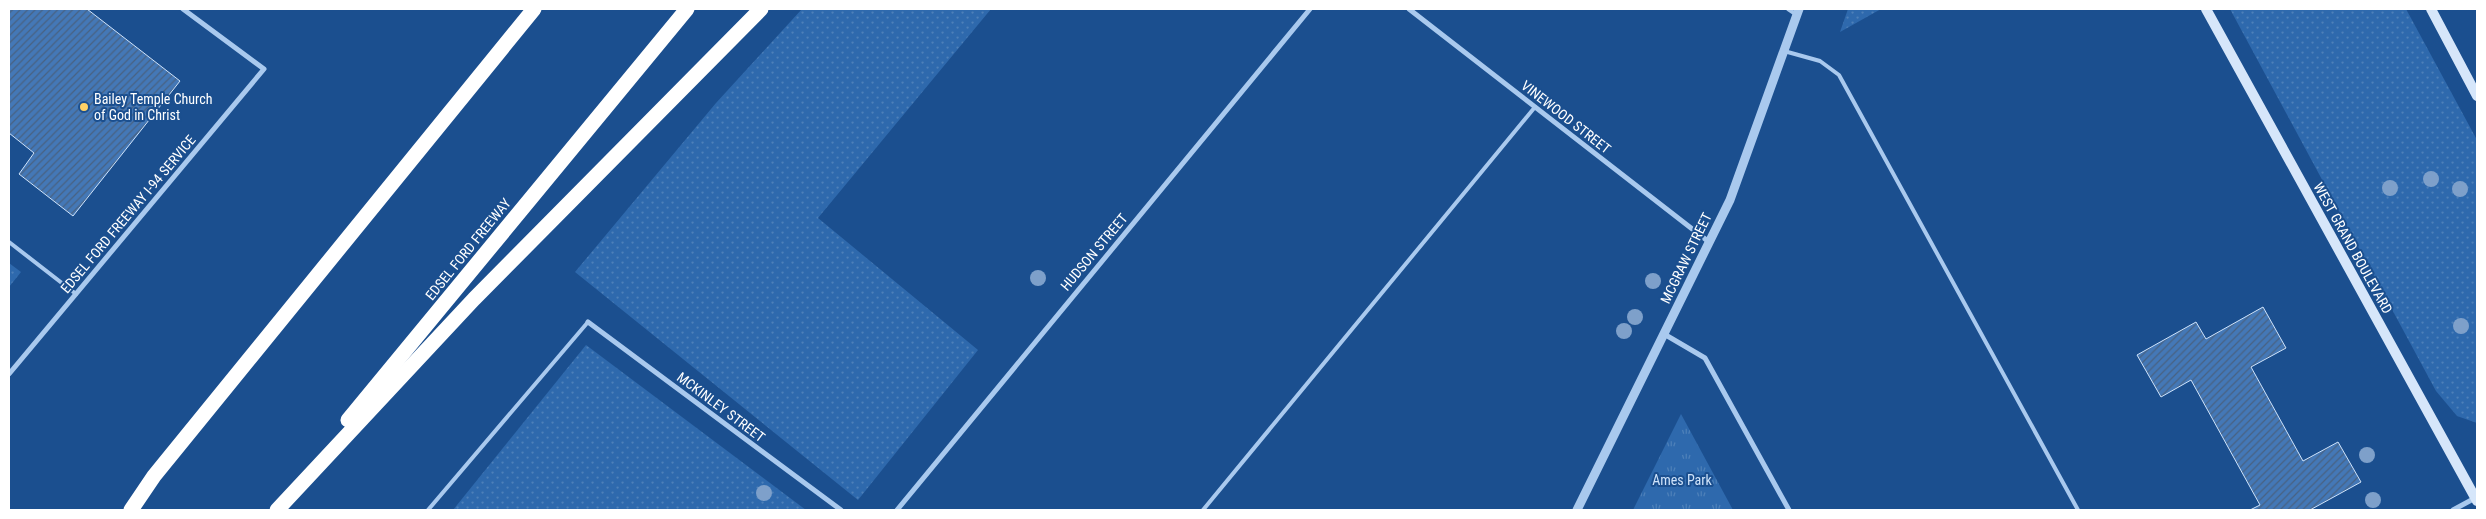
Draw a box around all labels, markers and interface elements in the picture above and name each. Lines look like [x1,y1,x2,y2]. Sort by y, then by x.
street label: VINEWOOD STREET [1518,77,1614,157]
place label: Bailey Temple Church of God in Christ [94,91,212,123]
marker: Bailey Temple Church of God in Christ [78,101,90,113]
street label: EDSEL FORD FREEWAY I-94 SERVICE [57,132,199,296]
street label: WEST GRAND BOULEVARD [2310,180,2396,316]
street label: EDSEL FORD FREEWAY [422,194,514,303]
street label: HUDSON STREET [1057,210,1131,294]
street label: MCGRAW STREET [1657,210,1715,306]
street label: MCKINLEY STREET [674,369,768,445]
park label: Ames Park [1652,472,1713,488]

